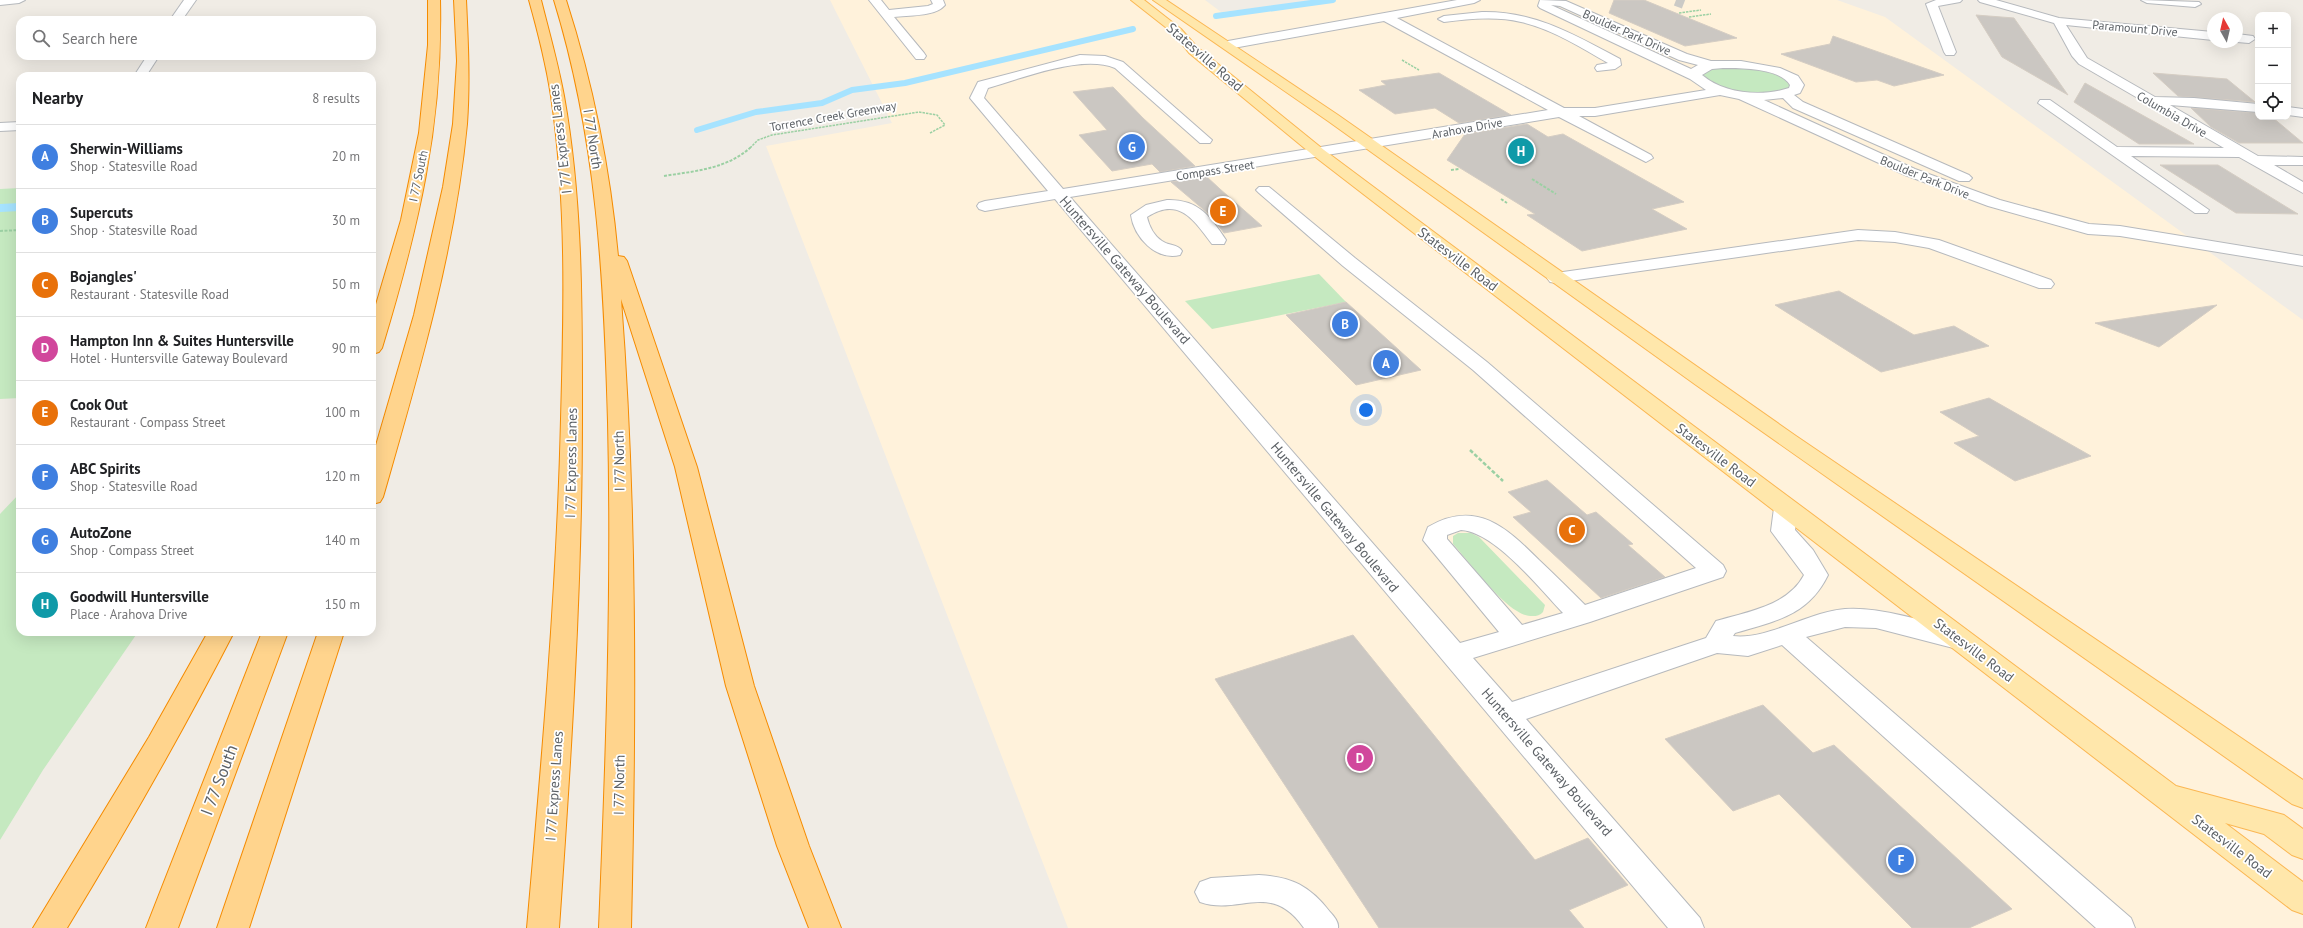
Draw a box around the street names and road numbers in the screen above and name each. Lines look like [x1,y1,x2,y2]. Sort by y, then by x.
street label: Boulder Park Drive [1581,6,1673,58]
street label: Paramount Drive [2092,17,2178,39]
street label: Statesville Road [1163,19,1247,95]
street label: I 77 Express Lanes [544,83,576,195]
street label: Columbia Drive [2134,88,2210,140]
street label: Torrence Creek Greenway [768,97,898,135]
street label: I 77 North [579,108,607,170]
street label: Arahova Drive [1430,114,1504,142]
street label: I 77 South [405,149,431,203]
street label: Boulder Park Drive [1878,152,1972,202]
street label: Compass Street [1175,156,1255,184]
street label: Huntersville Gateway Boulevard [1056,192,1194,348]
street label: Statesville Road [1414,223,1502,295]
street label: I 77 Express Lanes [561,408,581,518]
street label: Statesville Road [1672,419,1760,491]
street label: I 77 North [609,431,629,491]
street label: Huntersville Gateway Boulevard [1267,438,1403,596]
street label: Statesville Road [1930,614,2018,686]
street label: Huntersville Gateway Boulevard [1478,684,1616,840]
street label: I 77 Express Lanes [541,730,567,842]
street label: I 77 South [195,742,243,818]
street label: I 77 North [609,755,629,815]
street label: Statesville Road [2188,810,2276,882]

